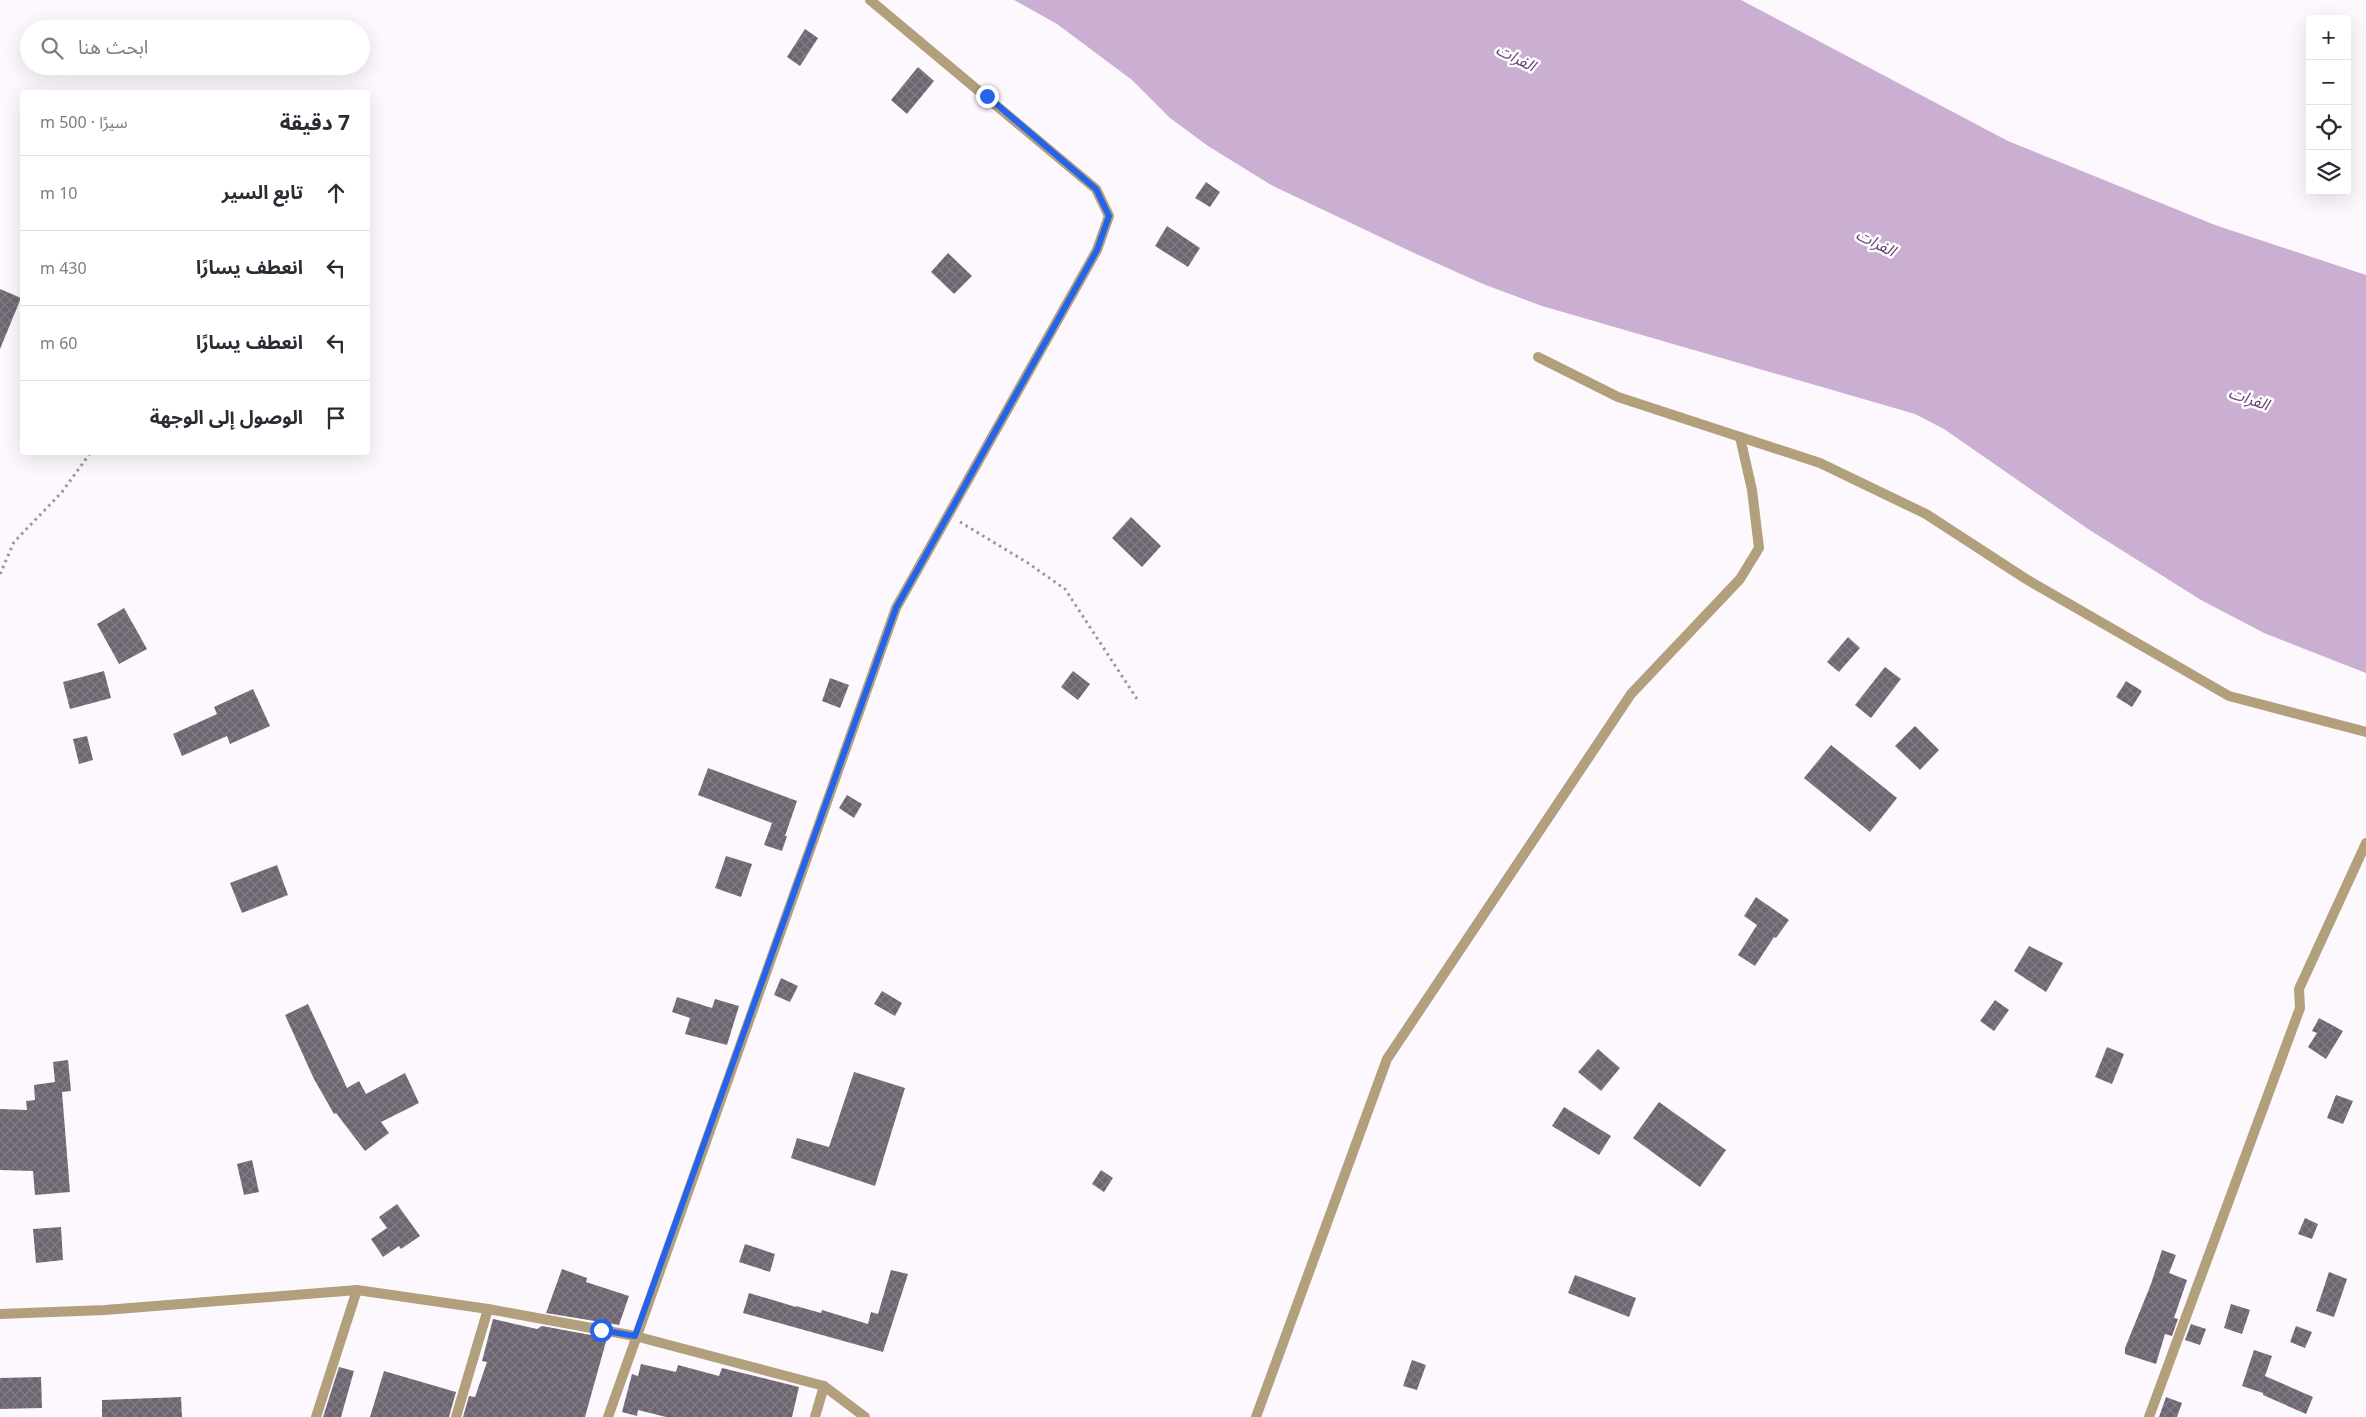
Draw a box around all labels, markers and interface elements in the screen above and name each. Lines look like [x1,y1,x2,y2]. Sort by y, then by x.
map controls [2306,15,2351,195]
button: + [2306,15,2351,60]
search box [20,20,370,75]
icon: search [38,34,66,62]
text: ابحث هنا [78,34,148,60]
water label: الفرات [1493,38,1541,77]
button: − [2306,60,2351,105]
route end [976,85,999,108]
button: locate [2306,105,2351,150]
text: 7 دقيقة [280,108,350,136]
text: سيرًا · 500 m [40,111,127,133]
button: layers [2306,150,2351,195]
text: تابع السير [222,179,303,205]
icon: ahead [322,179,350,207]
text: 10 m [40,182,77,204]
water label: الفرات [1853,223,1901,262]
text: انعطف يسارًا [196,254,303,280]
icon: left [322,254,350,282]
text: 430 m [40,257,87,279]
text: انعطف يسارًا [196,329,303,355]
icon: left [322,329,350,357]
text: 60 m [40,332,77,354]
water label: الفرات [2226,381,2274,416]
text: الوصول إلى الوجهة [150,404,303,430]
icon: arrive [322,404,350,432]
route start [590,1319,613,1342]

